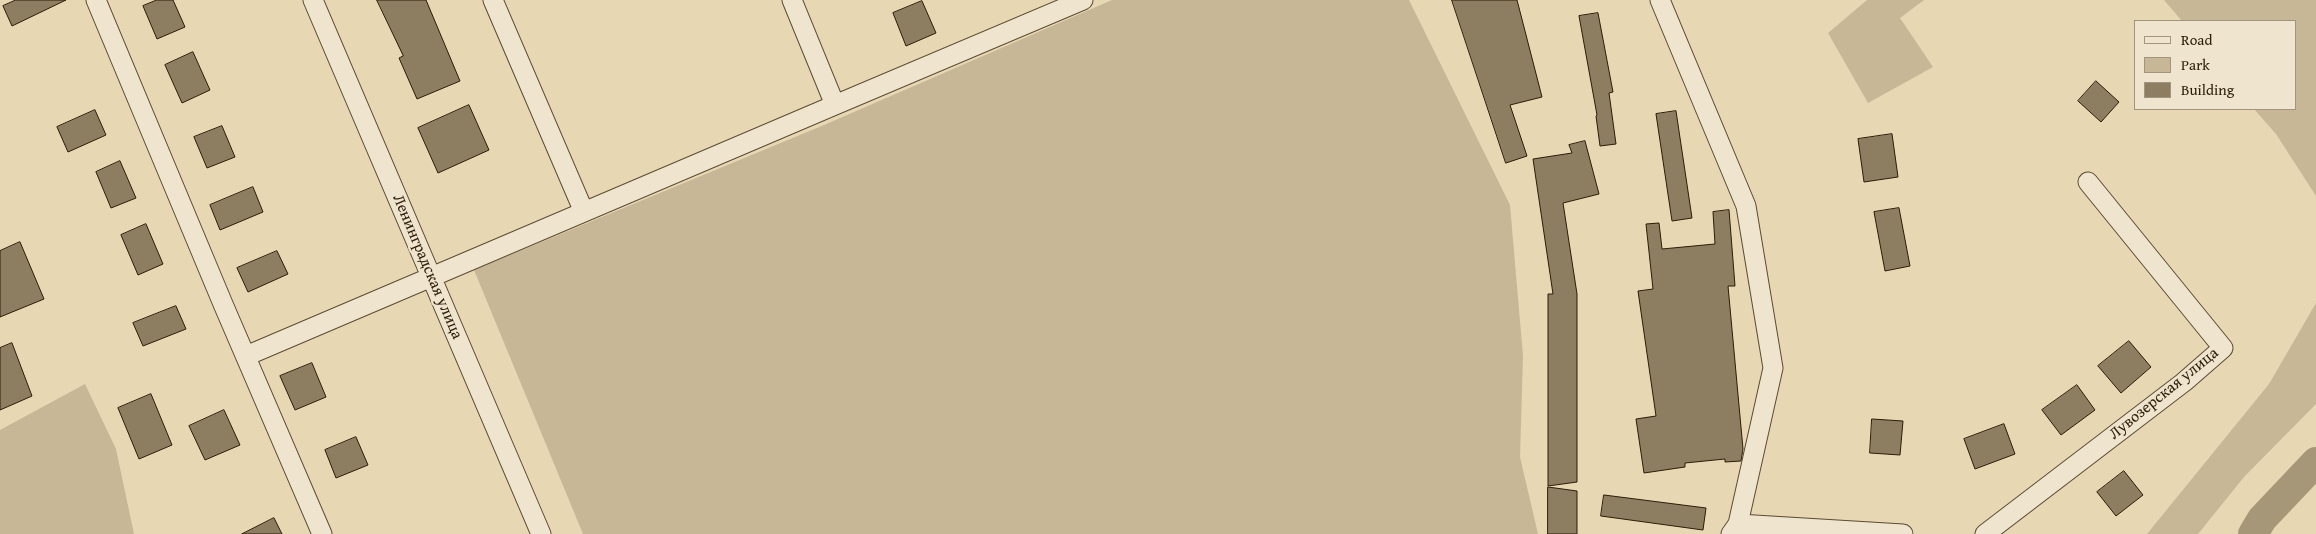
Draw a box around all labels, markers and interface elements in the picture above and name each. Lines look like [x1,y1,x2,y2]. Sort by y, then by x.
legend [2134,20,2296,110]
text: Road [2181,29,2212,50]
text: Park [2181,54,2210,75]
text: Building [2181,79,2234,100]
street label: Ленинградская улица [388,192,466,342]
street label: Лувозерская улица [2105,344,2223,444]

